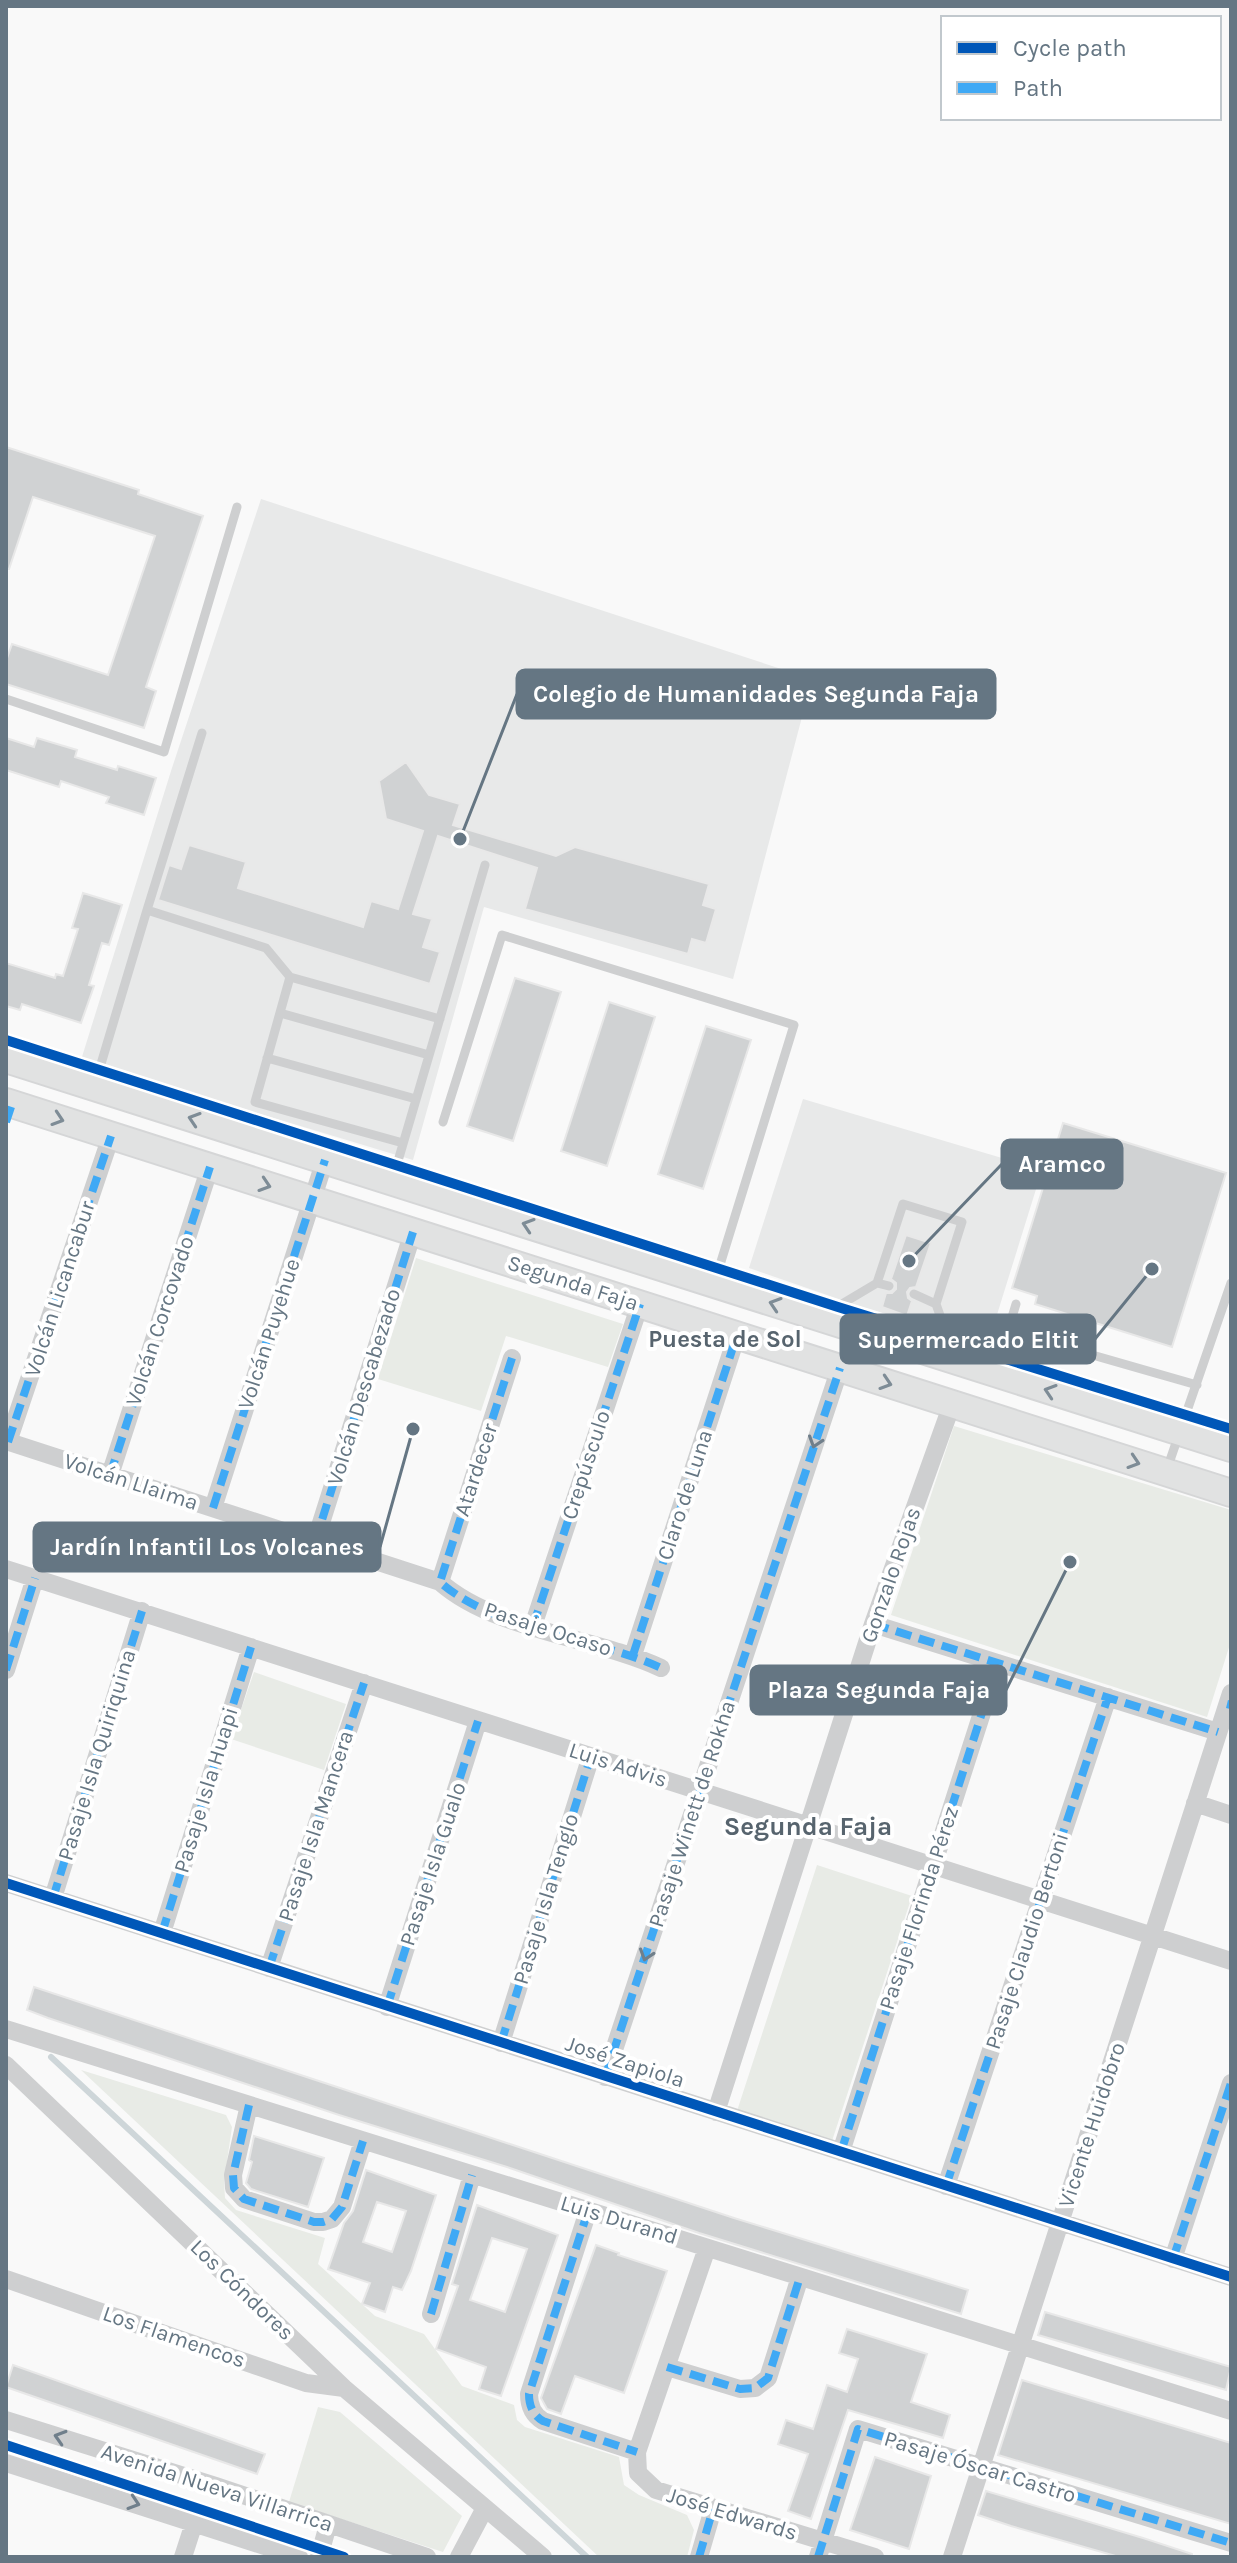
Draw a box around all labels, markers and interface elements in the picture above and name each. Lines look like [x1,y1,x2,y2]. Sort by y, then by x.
legend [941,16,1221,120]
text: Cycle path [1013,34,1127,62]
text: Path [1013,74,1063,102]
callout: Colegio de Humanidades Segunda Faja [517,670,995,718]
text: Colegio de Humanidades Segunda Faja [533,680,979,708]
one-way arrow [51,1109,65,1125]
one-way arrow [188,1112,202,1128]
callout: Aramco [1002,1140,1122,1188]
text: Aramco [1018,1150,1106,1178]
one-way arrow [258,1176,271,1192]
street label: Volcán Licancabur [19,1198,101,1380]
one-way arrow [521,1218,535,1234]
street label: Volcán Corcovado [120,1233,200,1409]
street label: Segunda Faja [504,1250,642,1316]
street label: Volcán Puyehue [232,1255,306,1413]
street label: Volcán Descabezado [322,1285,406,1489]
one-way arrow [769,1297,783,1313]
callout: Supermercado Eltit [841,1315,1095,1363]
district label: Puesta de Sol [648,1325,802,1353]
text: Supermercado Eltit [857,1326,1079,1354]
one-way arrow [879,1374,893,1390]
one-way arrow [1044,1384,1058,1400]
street label: Crepúsculo [556,1407,616,1523]
street label: Atardecer [449,1420,503,1520]
street label: Claro de Luna [652,1427,718,1563]
one-way arrow [808,1435,824,1449]
street label: Volcán Llaima [61,1448,201,1516]
one-way arrow [1127,1453,1140,1469]
street label: Gonzalo Rojas [856,1504,926,1646]
callout: Jardín Infantil Los Volcanes [34,1523,380,1571]
text: Jardín Infantil Los Volcanes [50,1533,364,1561]
street label: Pasaje Ocaso [481,1596,615,1662]
street label: Pasaje Isla Quiriquina [52,1646,142,1864]
callout: Plaza Segunda Faja [751,1666,1006,1714]
text: Plaza Segunda Faja [768,1676,990,1704]
street label: Pasaje Winett de Rokha [643,1697,741,1931]
street label: Pasaje Isla Huapi [168,1704,244,1876]
street label: Pasaje Isla Mancera [273,1727,359,1925]
street label: Luis Advis [566,1737,670,1793]
street label: Pasaje Isla Gualo [394,1779,472,1949]
street label: Pasaje Florinda Pérez [874,1803,964,2013]
street label: Pasaje Isla Tenglo [508,1810,584,1988]
district label: Segunda Faja [724,1811,892,1842]
street label: Pasaje Claudio Bertoni [980,1829,1074,2053]
one-way arrow [639,1947,655,1961]
street label: José Zapiola [562,2031,688,2093]
street label: Vicente Huidobro [1053,2039,1131,2211]
street label: Luis Durand [557,2190,681,2250]
street label: Los Cóndores [185,2234,299,2346]
street label: Los Flamencos [99,2300,249,2374]
street label: Pasaje Óscar Castro [881,2424,1079,2509]
one-way arrow [53,2430,67,2446]
street label: Avenida Nueva Villarrica [98,2438,336,2538]
street label: José Edwards [664,2482,800,2546]
one-way arrow [126,2494,140,2510]

